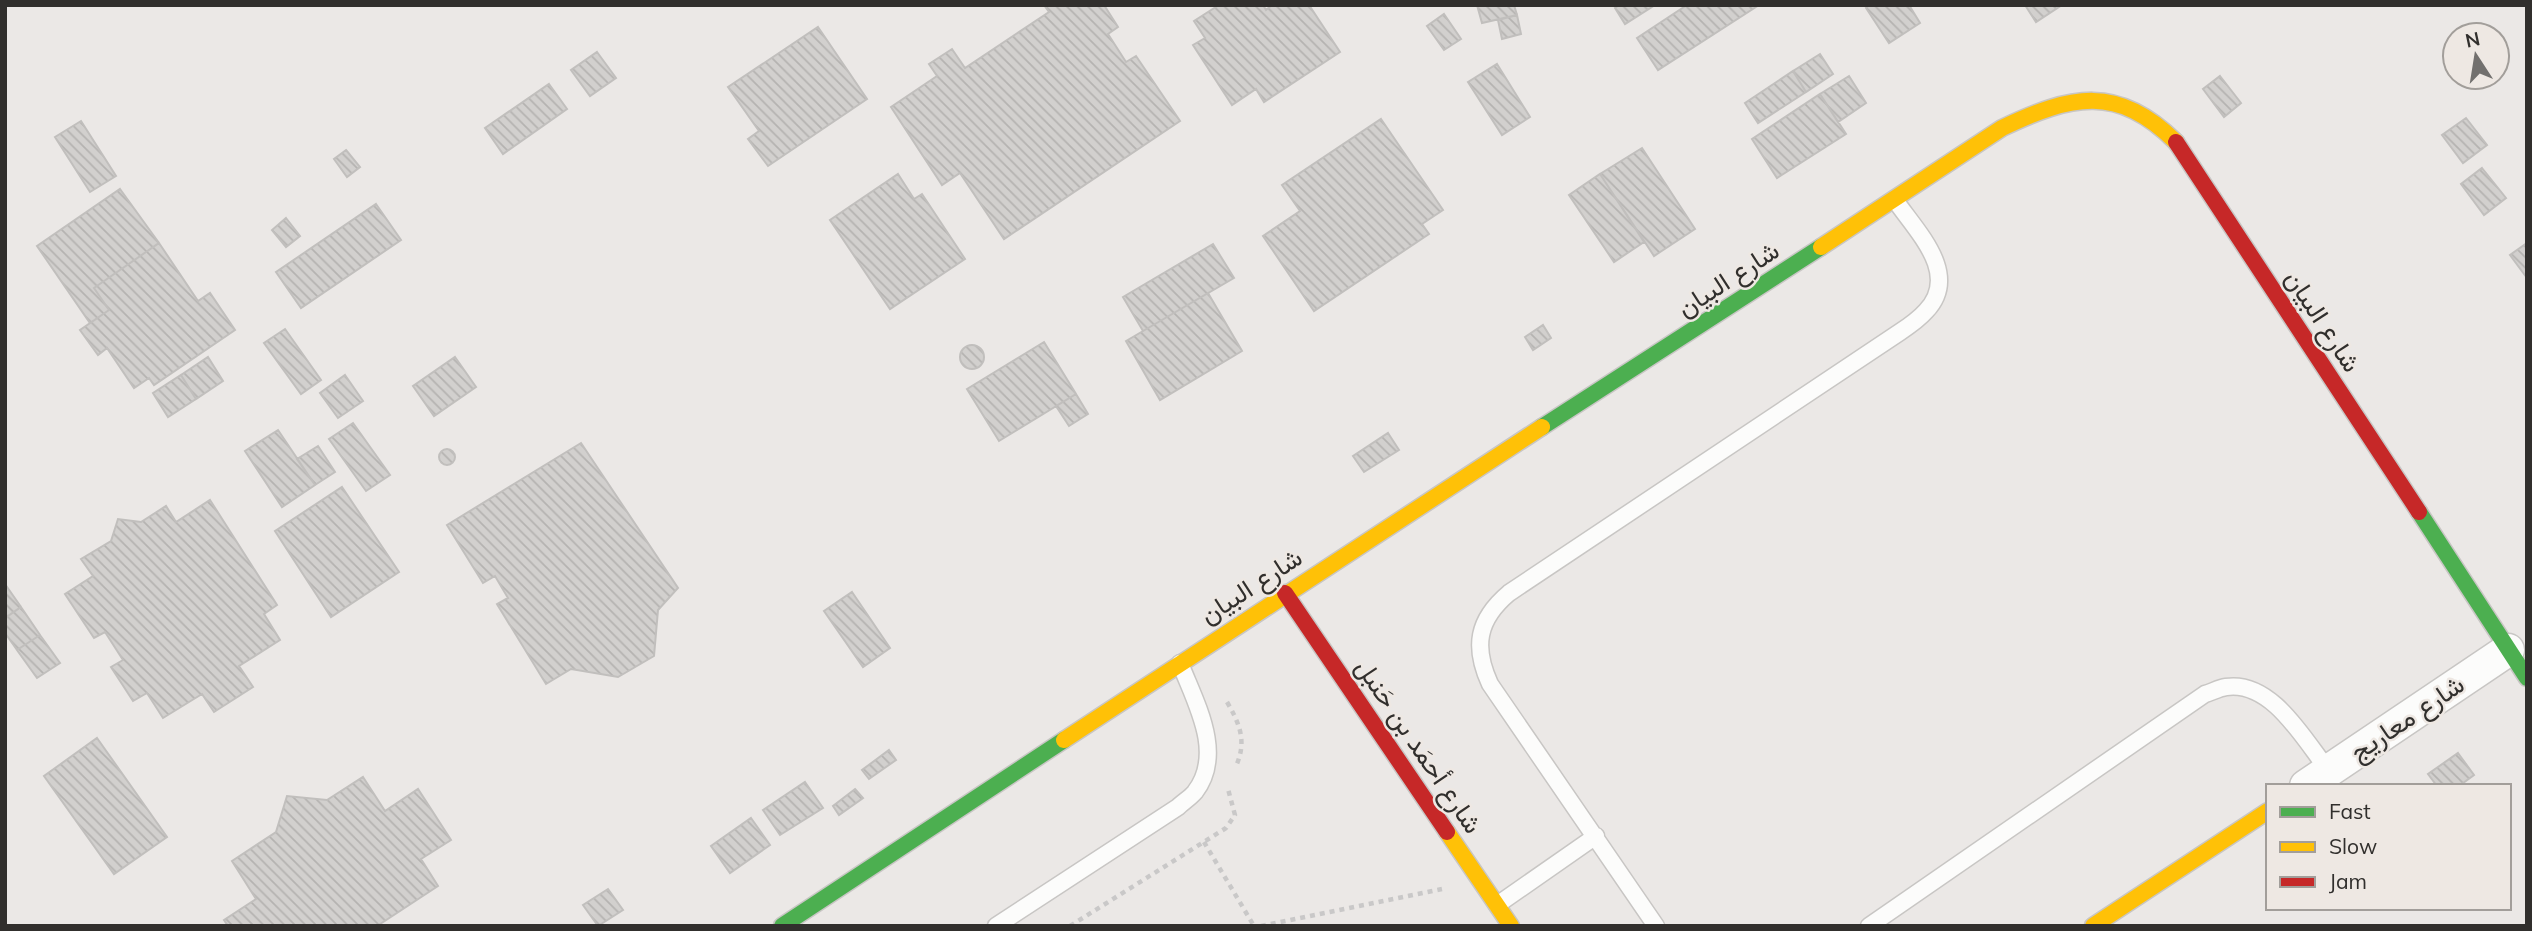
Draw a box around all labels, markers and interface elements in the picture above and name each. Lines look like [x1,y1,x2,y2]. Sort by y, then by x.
north arrow [2441,21,2511,91]
text: N [2463,26,2482,53]
street label: شارع البيان [1670,233,1786,326]
street label: شارع البيان [2276,263,2369,379]
street label: شارع البيان [1193,540,1309,633]
street label: شارع أحمَد بن حَنبل [1347,652,1490,841]
street label: شارع معاريج [2343,667,2471,770]
legend [2266,784,2511,910]
text: Fast [2329,798,2371,824]
text: Slow [2329,833,2377,859]
text: Jam [2329,868,2367,894]

